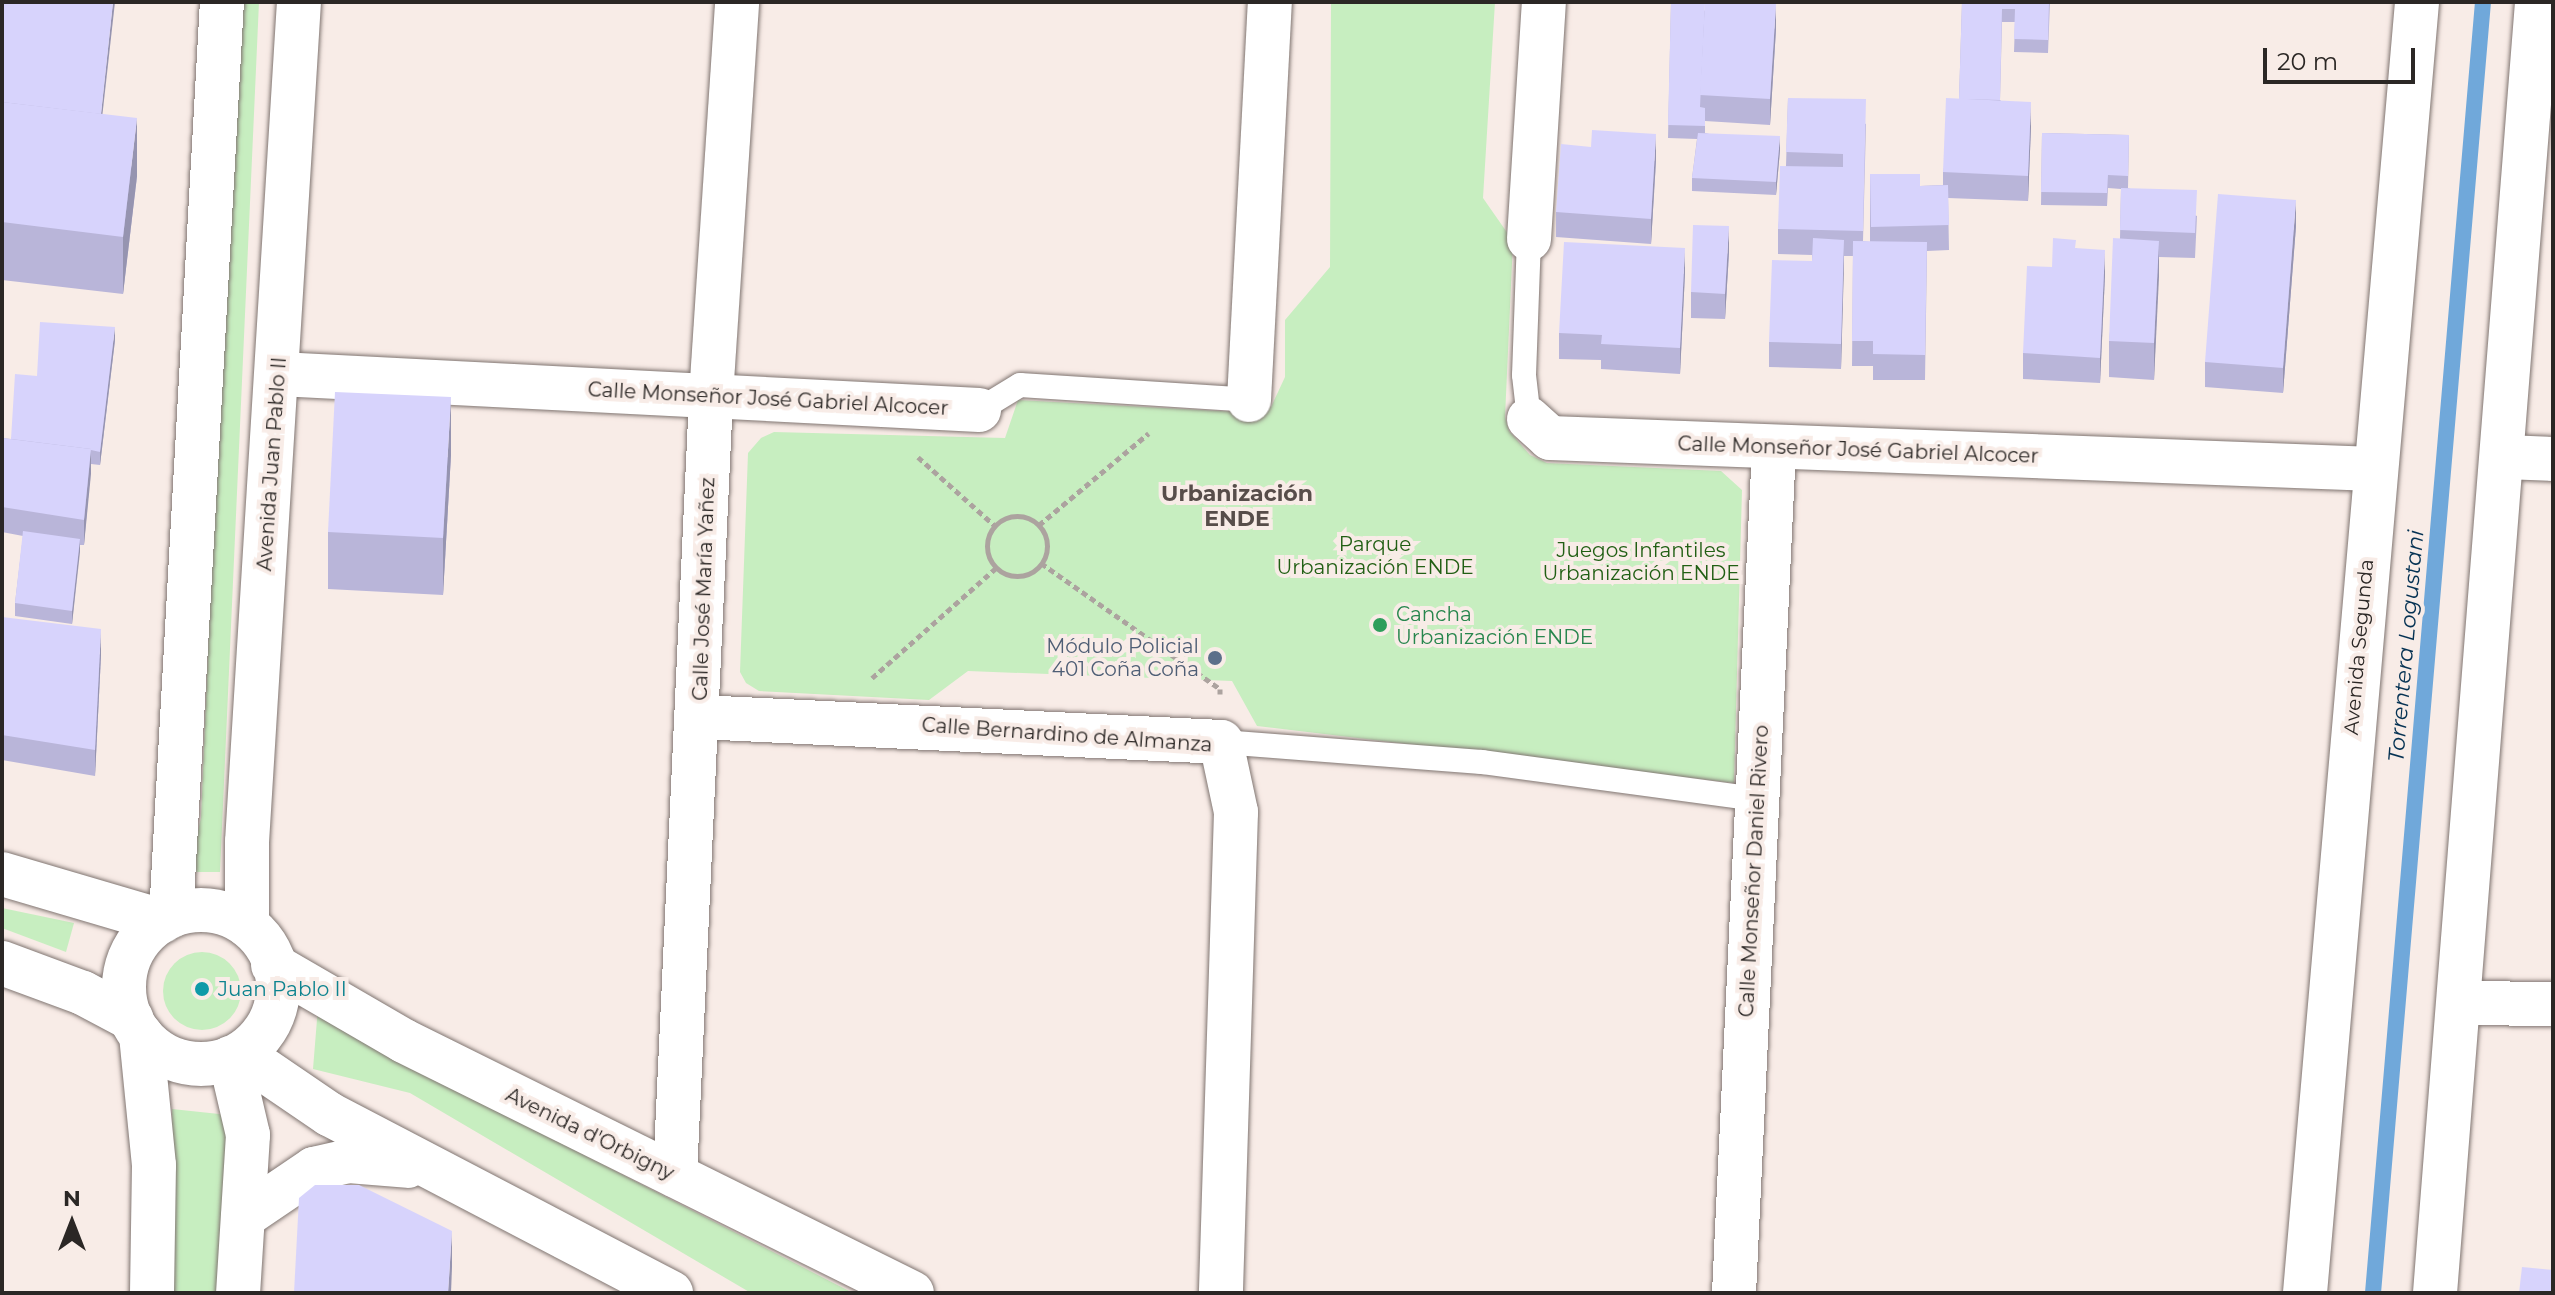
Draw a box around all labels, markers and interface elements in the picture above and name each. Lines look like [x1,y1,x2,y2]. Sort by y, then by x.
scale bar [2267,32,2419,82]
text: 20 m [2277,47,2338,76]
street label: Avenida Juan Pablo II [253,356,291,572]
street label: Calle Monseñor José Gabriel Alcocer [587,378,949,420]
street label: Calle Monseñor José Gabriel Alcocer [1677,432,2039,468]
street label: Calle José María Yañez [688,477,720,701]
district label: Urbanización ENDE [1161,480,1313,532]
water label: Torrentera Logustani [2383,529,2429,763]
park label: Parque Urbanización ENDE [1276,533,1474,580]
park label: Juegos Infantiles Urbanización ENDE [1542,538,1740,585]
street label: Avenida Segunda [2339,558,2379,736]
place label: Cancha Urbanización ENDE [1396,602,1593,649]
marker: Cancha Urbanización ENDE [1371,616,1389,634]
place label: Módulo Policial 401 Coña Coña [1046,634,1199,681]
marker: Módulo Policial 401 Coña Coña [1206,649,1224,667]
street label: Calle Bernardino de Almanza [921,713,1213,757]
street label: Calle Monseñor Daniel Rivero [1734,724,1774,1018]
place label: Juan Pablo II [218,977,347,1001]
marker: Juan Pablo II [193,980,211,998]
street label: Avenida d'Orbigny [502,1083,678,1185]
north arrow [32,1183,112,1263]
text: N [63,1185,81,1212]

